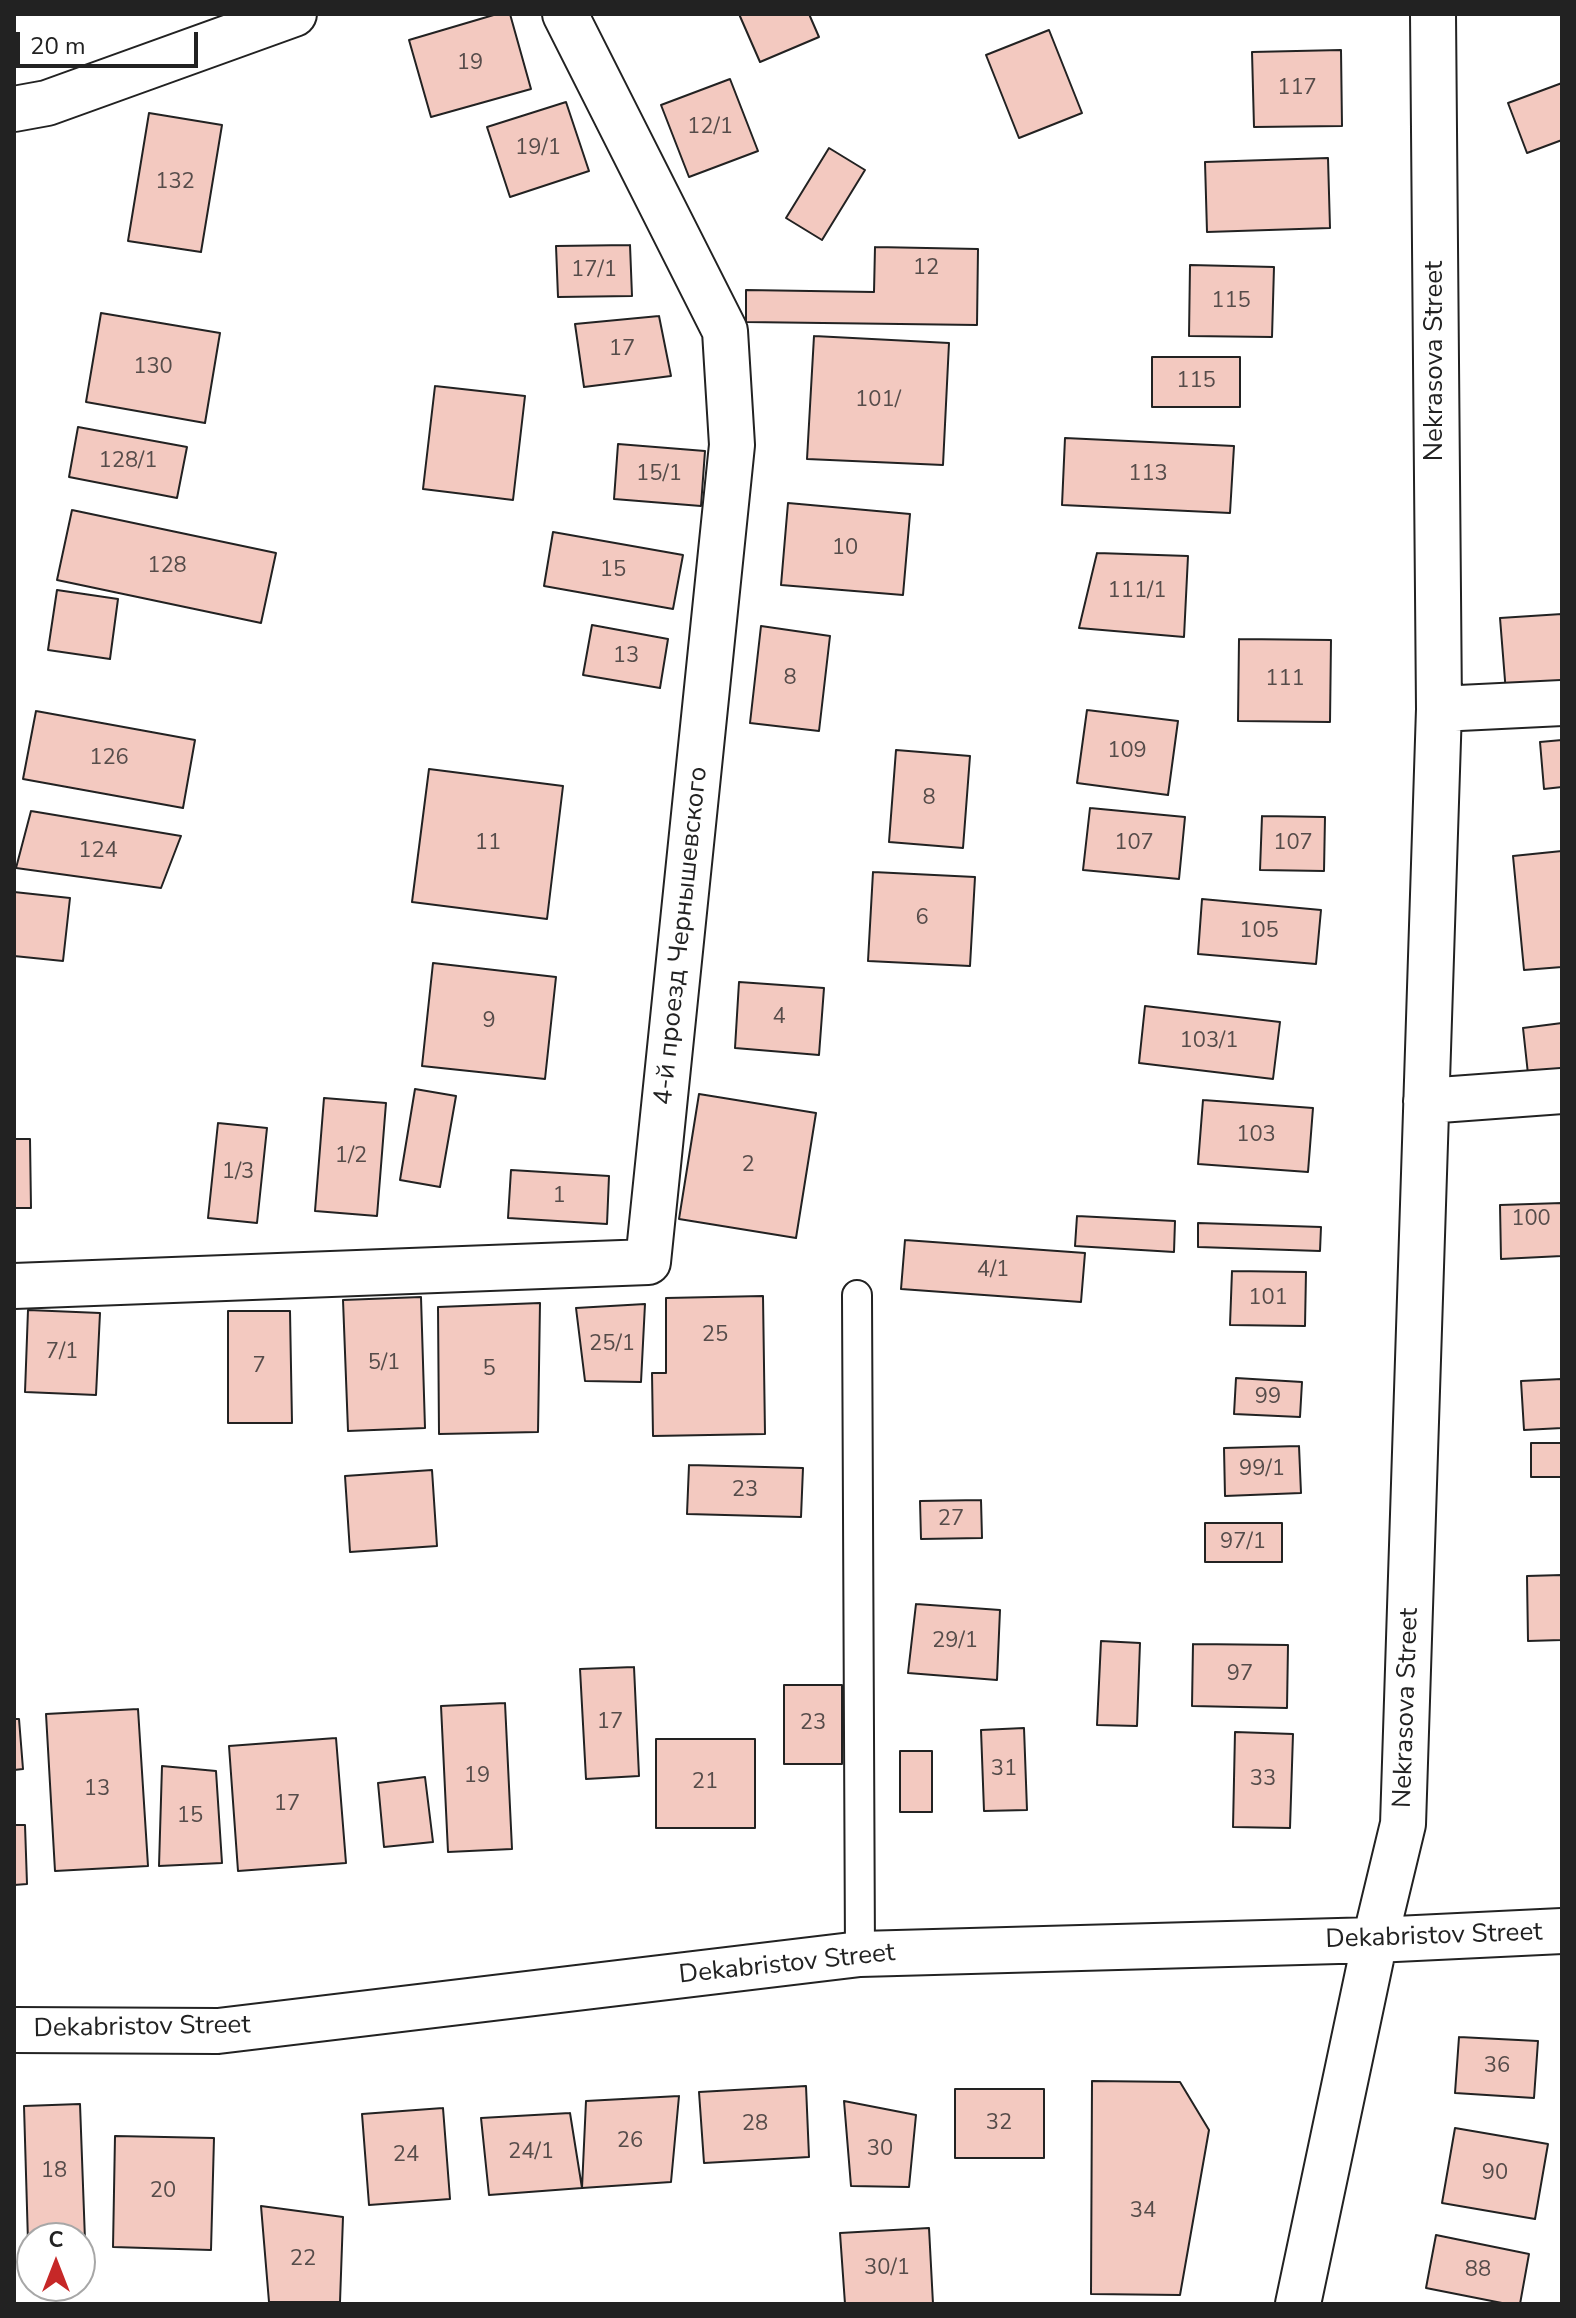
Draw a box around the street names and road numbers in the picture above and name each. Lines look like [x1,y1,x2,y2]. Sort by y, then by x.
street label: Nekrasova Street [1420,261,1452,461]
street label: 4-й проезд Чернышевского [649,765,715,1107]
street label: Nekrasova Street [1388,1607,1426,1809]
street label: Dekabristov Street [1325,1918,1543,1956]
street label: Dekabristov Street [678,1938,896,1992]
street label: Dekabristov Street [33,2011,251,2045]

